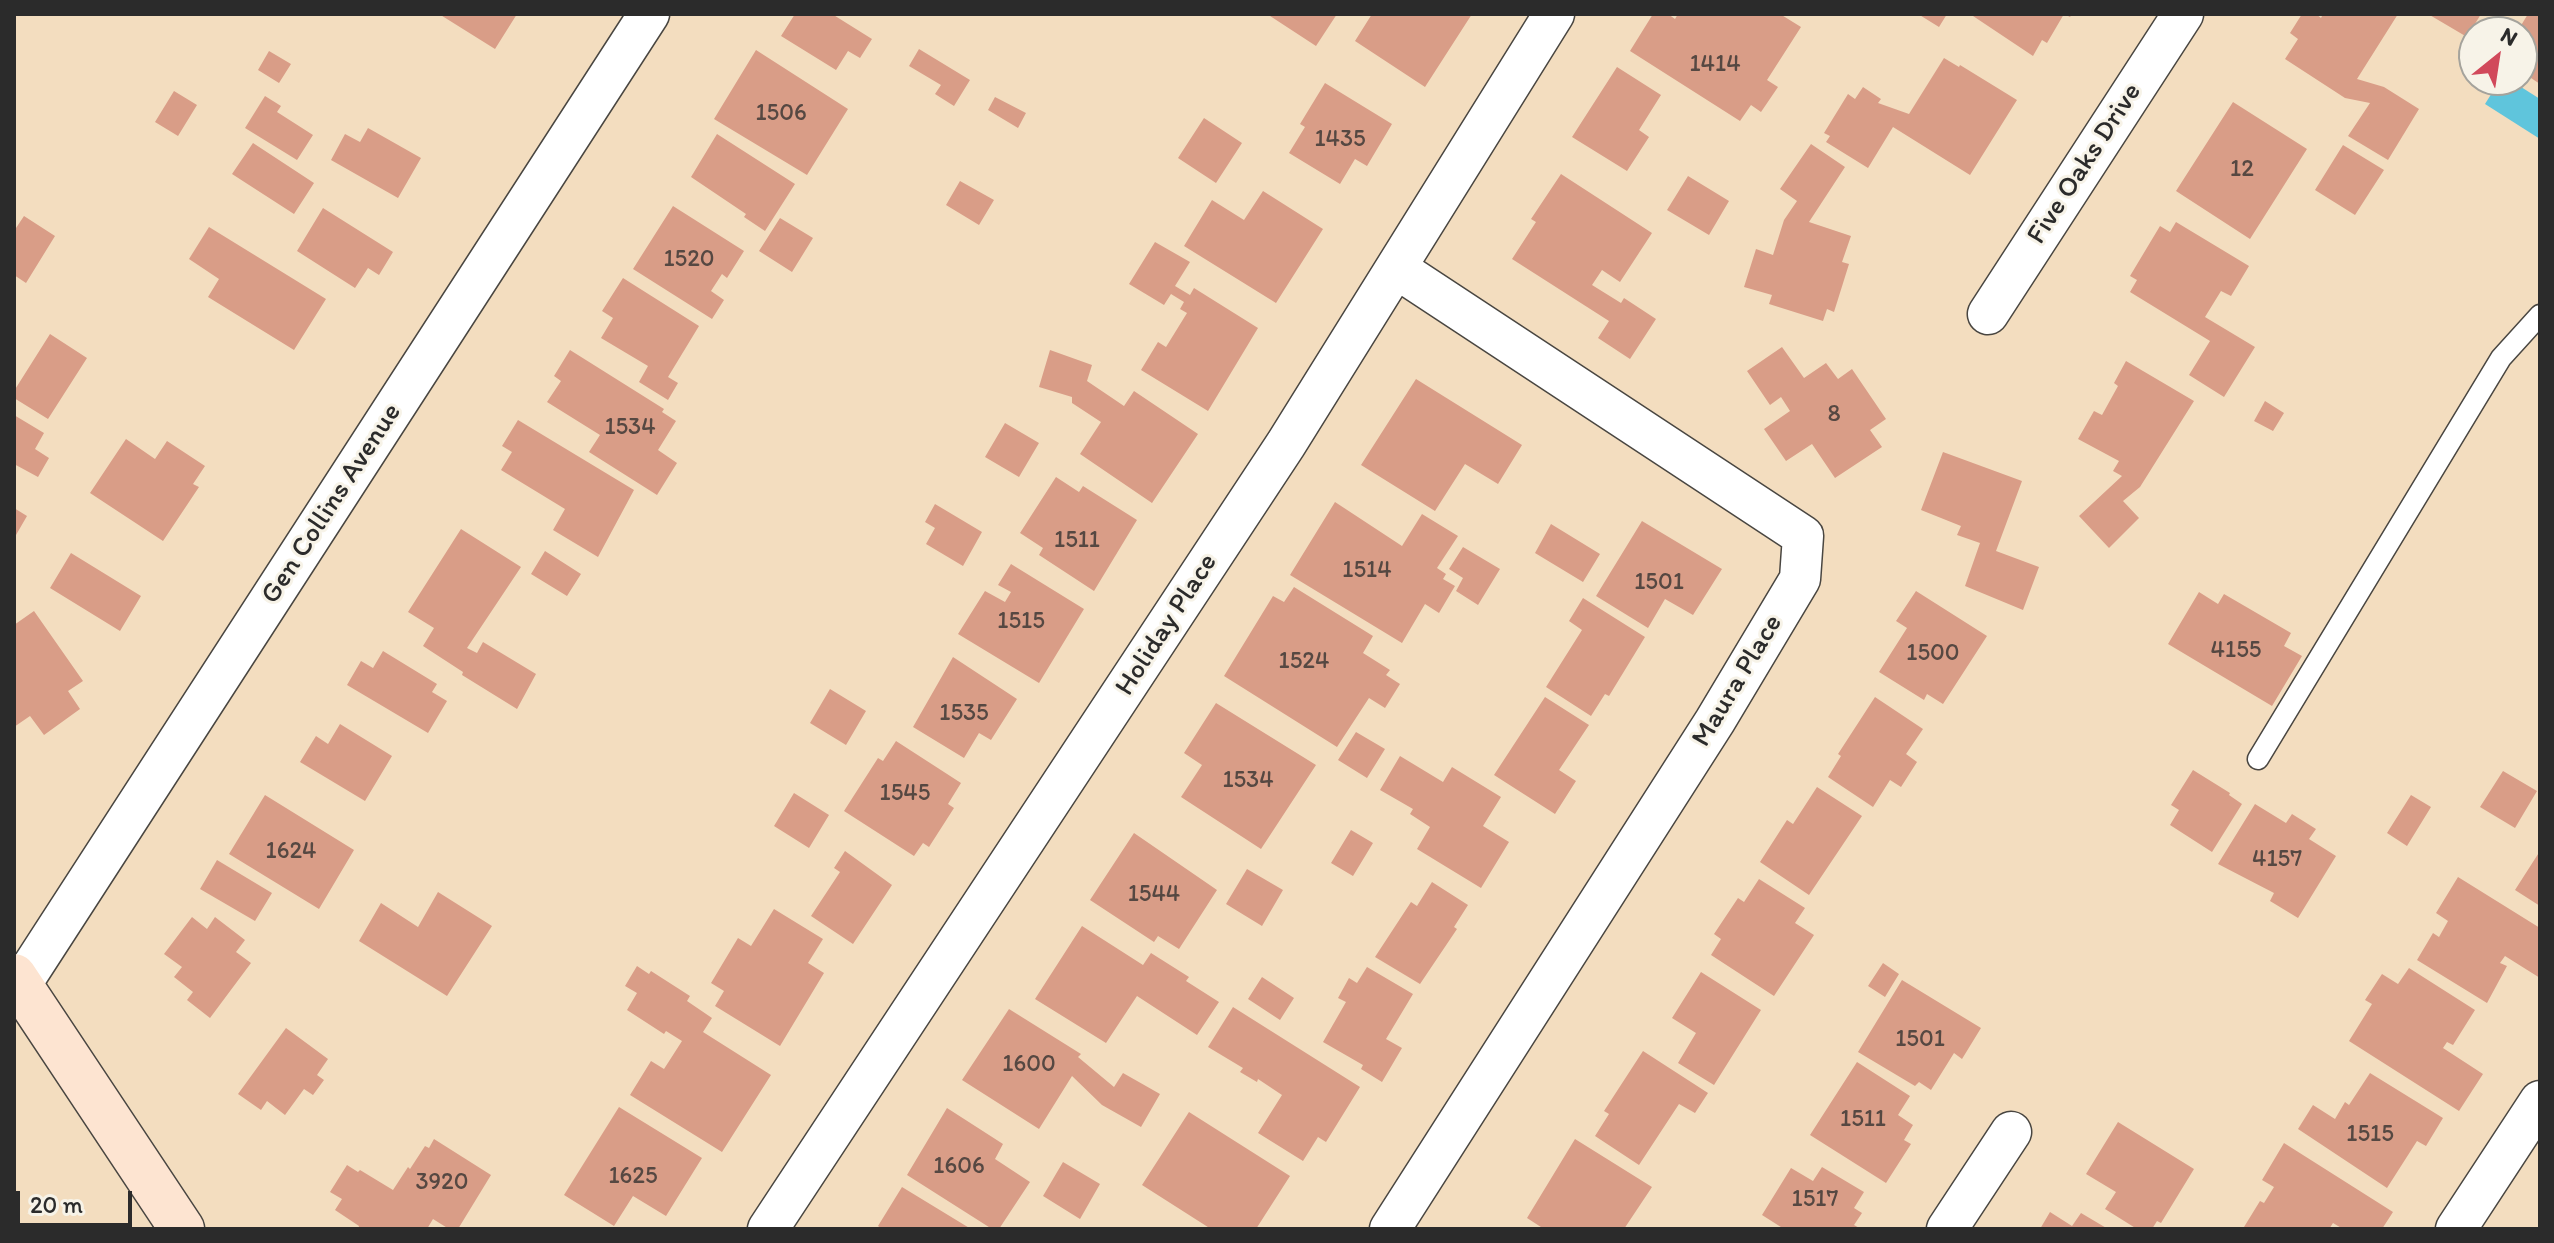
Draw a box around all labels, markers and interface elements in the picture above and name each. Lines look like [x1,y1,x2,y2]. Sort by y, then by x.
north arrow [2458,16,2538,96]
text: N [2496,21,2522,52]
house number: 1414 [1689,51,1741,79]
street label: Five Oaks Drive [2021,77,2149,251]
house number: 1506 [755,100,807,128]
house number: 1435 [1314,126,1366,154]
house number: 12 [2230,156,2254,184]
house number: 1520 [663,246,715,274]
street label: Gen Collins Avenue [255,397,409,611]
house number: 8 [1827,401,1841,429]
house number: 1534 [604,414,656,442]
house number: 1511 [1054,527,1100,555]
street label: Holiday Place [1109,548,1225,702]
house number: 1514 [1342,557,1392,585]
house number: 1501 [1634,569,1684,597]
house number: 1515 [997,608,1045,636]
street label: Maura Place [1685,609,1791,753]
house number: 4155 [2211,637,2261,665]
house number: 1500 [1906,640,1960,668]
house number: 1524 [1279,648,1329,676]
house number: 1535 [939,700,989,728]
house number: 1534 [1222,767,1274,795]
house number: 1545 [880,780,930,808]
house number: 1624 [266,838,316,866]
house number: 4157 [2252,846,2302,874]
house number: 1544 [1128,881,1180,909]
house number: 1501 [1895,1026,1945,1054]
house number: 1600 [1002,1051,1056,1079]
house number: 1511 [1840,1106,1886,1134]
house number: 1515 [2346,1121,2394,1149]
house number: 1606 [933,1153,985,1181]
house number: 1625 [608,1163,658,1191]
house number: 3920 [415,1169,469,1197]
scale bar [20,1175,136,1225]
house number: 1517 [1792,1186,1838,1214]
text: 20 m [30,1190,83,1219]

